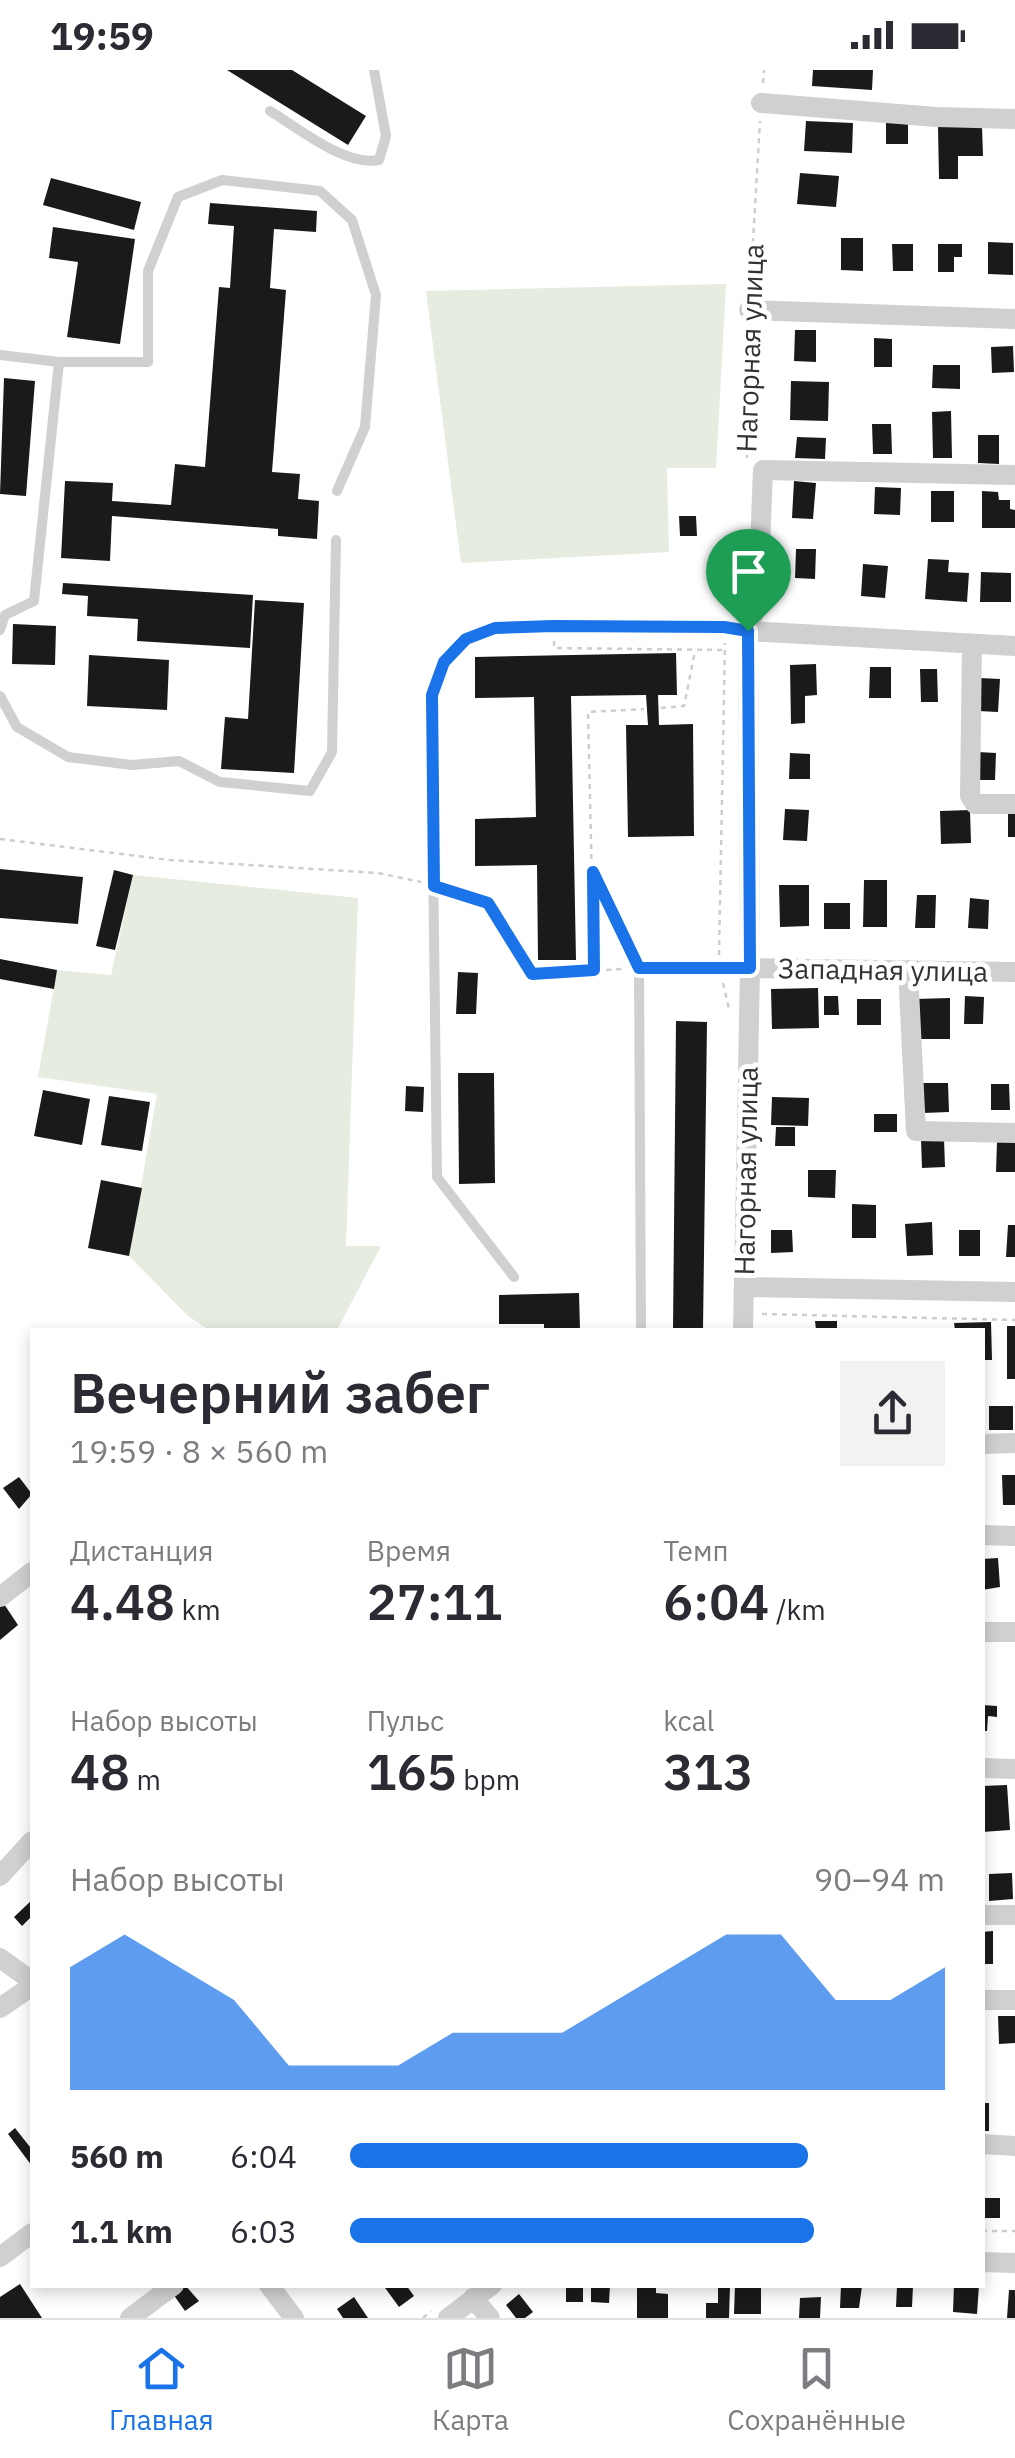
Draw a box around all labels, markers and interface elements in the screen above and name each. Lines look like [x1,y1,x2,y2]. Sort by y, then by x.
text: 19:59 [50,11,154,60]
street label: Нагорная улица [727,243,772,453]
pin [706,529,791,632]
icon: arrive [721,544,776,599]
street label: Западная улица [777,949,989,990]
street label: Нагорная улица [725,1066,766,1276]
text: Вечерний забег [70,1357,490,1428]
button: share [840,1361,945,1466]
text: 19:59 · 8 × 560 m [70,1430,328,1472]
text: Дистанция [70,1532,214,1569]
text: Время [367,1532,451,1569]
text: Темп [663,1532,728,1569]
text: 4.48 [70,1569,175,1634]
text: 27:11 [367,1569,503,1634]
text: 6:04 [663,1569,769,1634]
text: km [175,1591,221,1628]
text: /km [769,1591,826,1628]
text: Набор высоты [70,1702,258,1739]
text: Пульс [367,1702,444,1739]
text: kcal [663,1702,714,1739]
text: 48 [70,1739,130,1804]
text: 165 [367,1739,457,1804]
text: 313 [663,1739,753,1804]
text: m [130,1761,161,1798]
text: bpm [457,1761,520,1798]
text: Набор высоты [70,1858,285,1900]
text: 90–94 m [814,1858,945,1900]
text: 560 m [70,2135,164,2177]
text: 6:04 [230,2135,297,2177]
text: 1.1 km [70,2210,173,2252]
text: 6:03 [230,2210,297,2252]
tab: Главная [109,2341,214,2438]
tab: Карта [432,2341,509,2438]
tab: Сохранённые [727,2341,906,2438]

